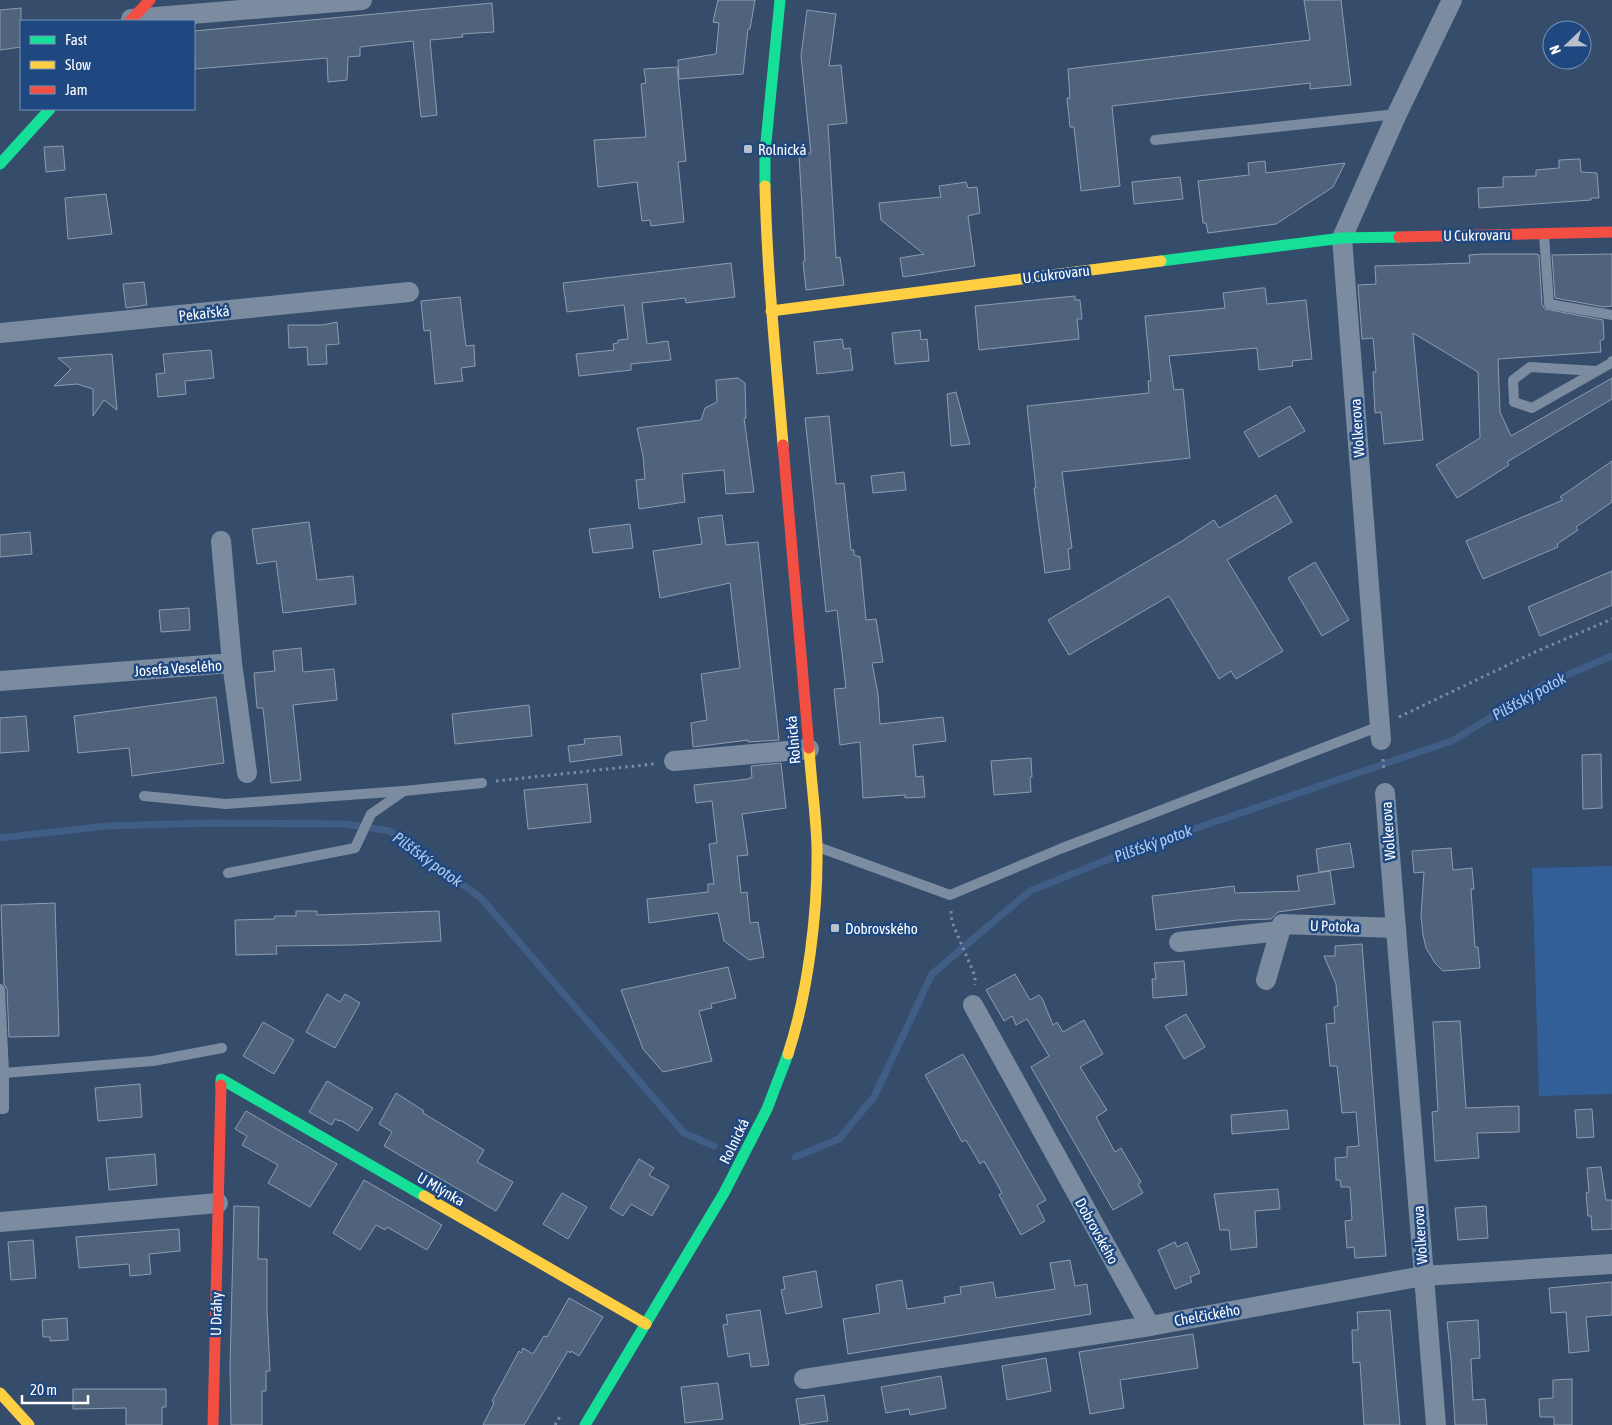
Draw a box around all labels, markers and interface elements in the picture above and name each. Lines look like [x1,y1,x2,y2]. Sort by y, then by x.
legend [20,20,195,110]
north arrow [1542,20,1592,70]
text: Fast [65,31,87,48]
text: N [1546,43,1564,57]
text: Slow [65,56,91,73]
text: Jam [65,81,88,98]
place label: Rolnická [758,141,806,158]
marker: Rolnická [742,143,754,155]
street label: U Cukrovaru [1443,226,1511,244]
street label: U Cukrovaru [1021,261,1091,287]
street label: Pekařská [178,302,230,324]
street label: Wolkerova [1346,398,1368,458]
street label: Josefa Veselého [134,656,222,680]
water label: Pilšťský potok [1489,668,1570,724]
street label: Rolnická [782,715,804,765]
street label: Wolkerova [1377,801,1399,861]
water label: Pilšťský potok [1112,820,1196,866]
water label: Pilšťský potok [389,828,467,892]
street label: U Potoka [1310,917,1360,935]
place label: Dobrovského [845,920,918,937]
marker: Dobrovského [829,922,841,934]
street label: Rolnická [716,1116,752,1166]
street label: U Mlýnka [414,1169,468,1209]
street label: Dobrovského [1072,1195,1122,1267]
street label: Wolkerova [1409,1205,1431,1265]
street label: U Dráhy [207,1292,225,1336]
street label: Chelčického [1173,1301,1241,1329]
scale bar [22,1372,89,1404]
text: 20 m [30,1381,57,1398]

